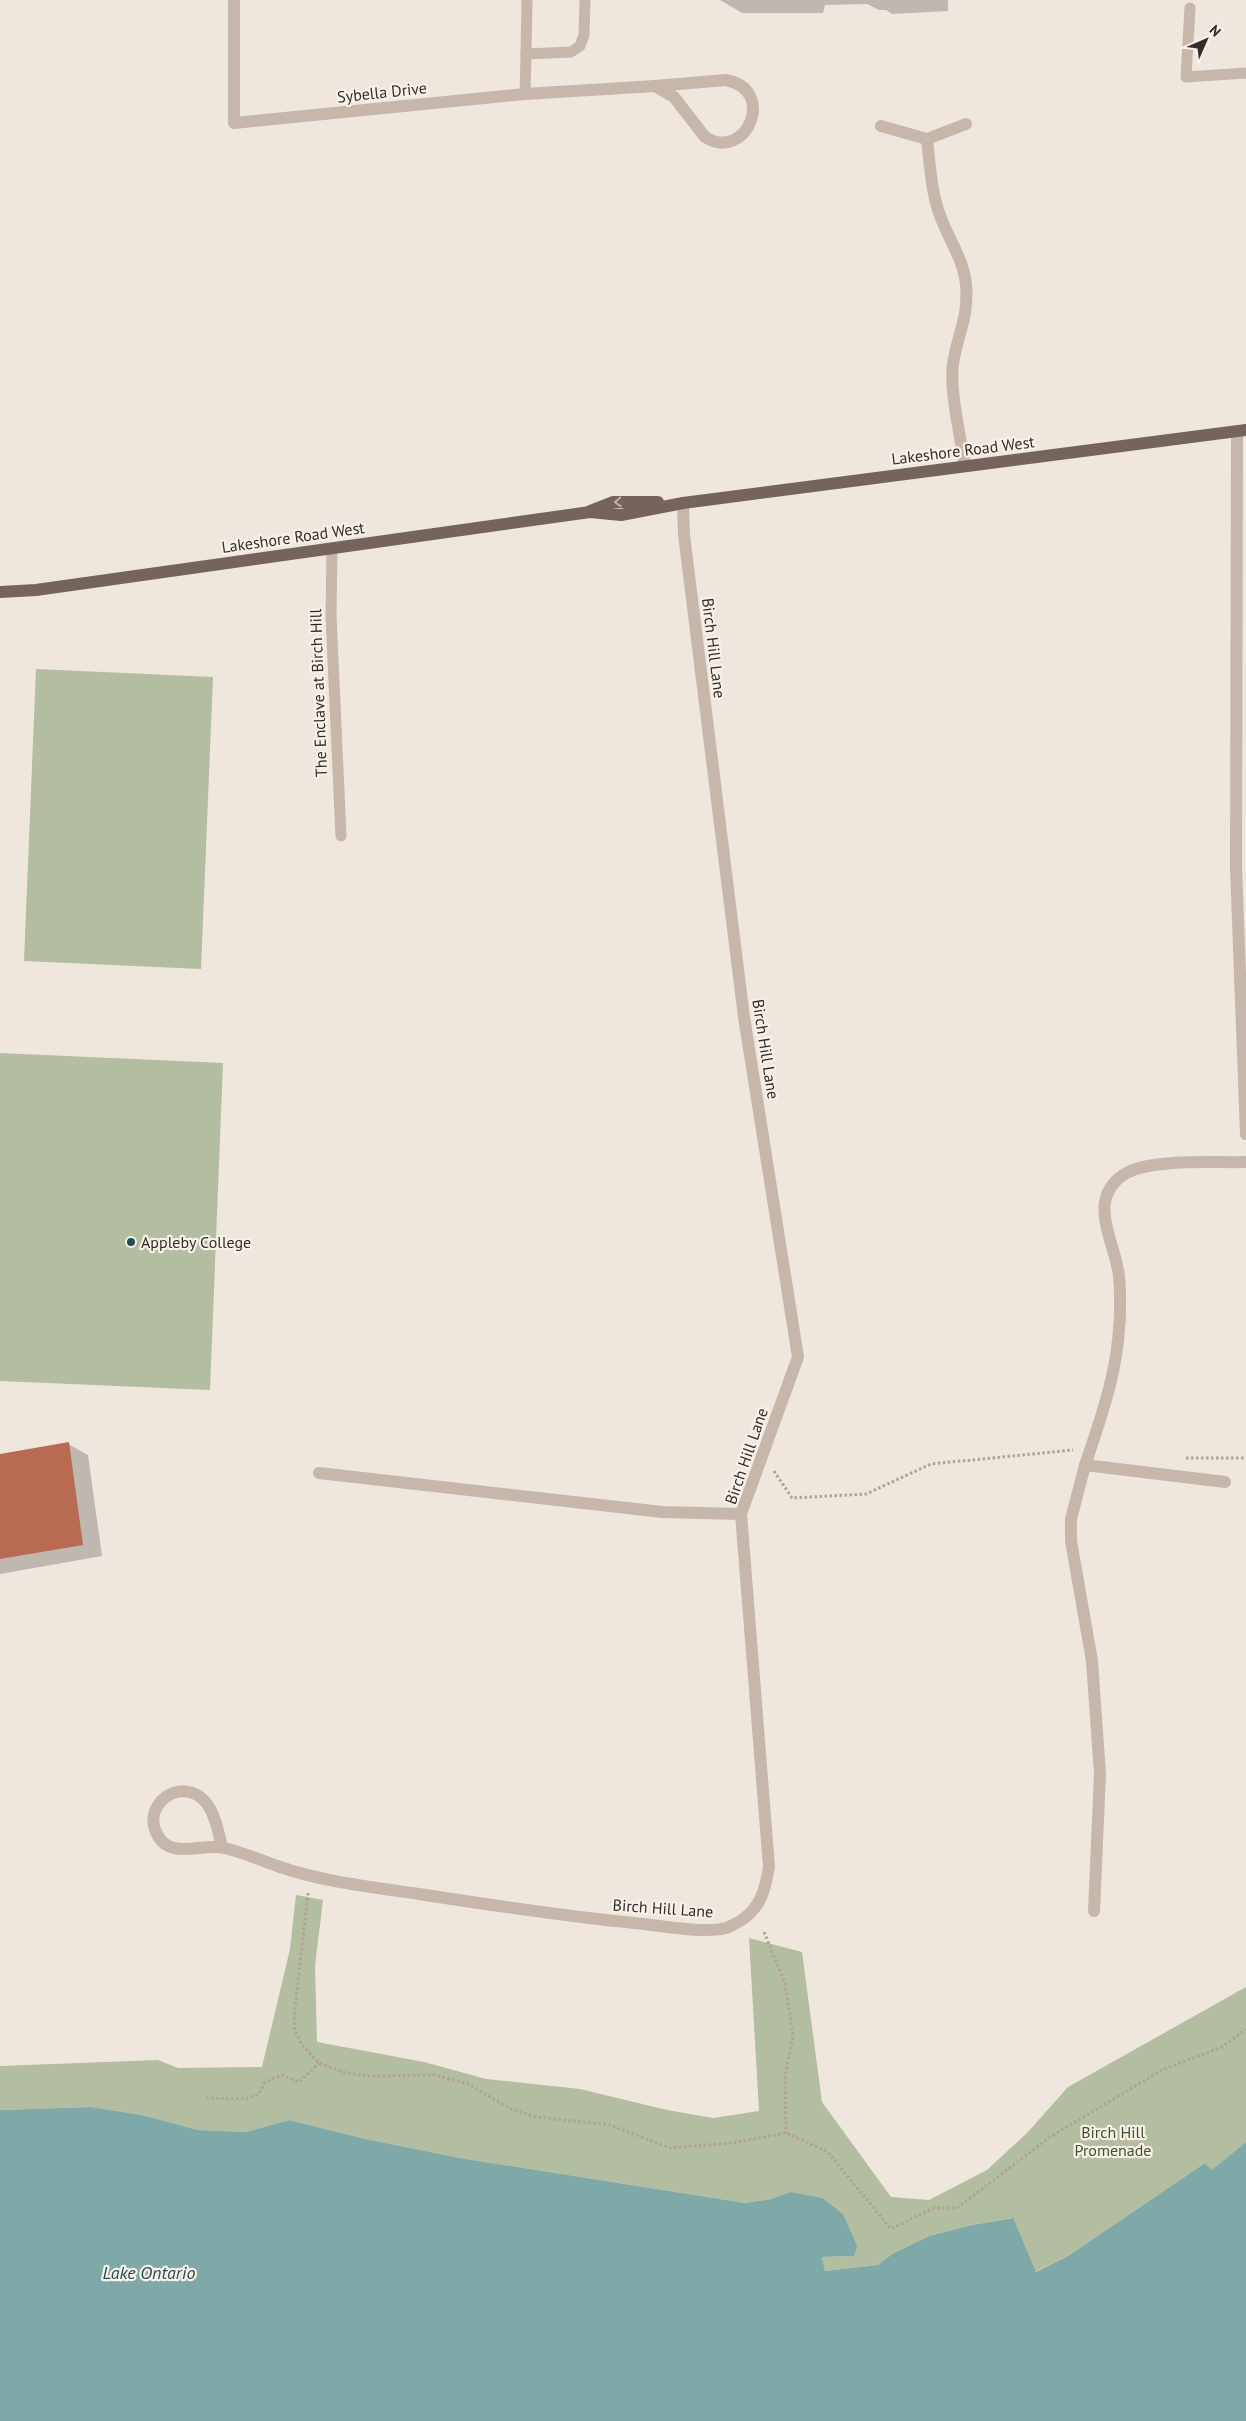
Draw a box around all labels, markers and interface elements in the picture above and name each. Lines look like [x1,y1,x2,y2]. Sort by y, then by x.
north arrow [1181,15,1231,65]
text: N [1206,21,1225,40]
street label: Sybella Drive [336,77,428,107]
street label: Lakeshore Road West [890,431,1036,469]
one-way arrow [614,497,622,508]
street label: Lakeshore Road West [220,517,366,557]
street label: Birch Hill Lane [698,597,730,699]
street label: The Enclave at Birch Hill [305,608,331,778]
street label: Birch Hill Lane [748,998,784,1100]
place label: Appleby College [141,1232,251,1252]
marker: Appleby College [125,1236,137,1248]
street label: Birch Hill Lane [720,1405,772,1507]
street label: Birch Hill Lane [612,1895,714,1921]
park label: Birch Hill Promenade [1075,2122,1151,2160]
water label: Lake Ontario [103,2261,195,2284]

